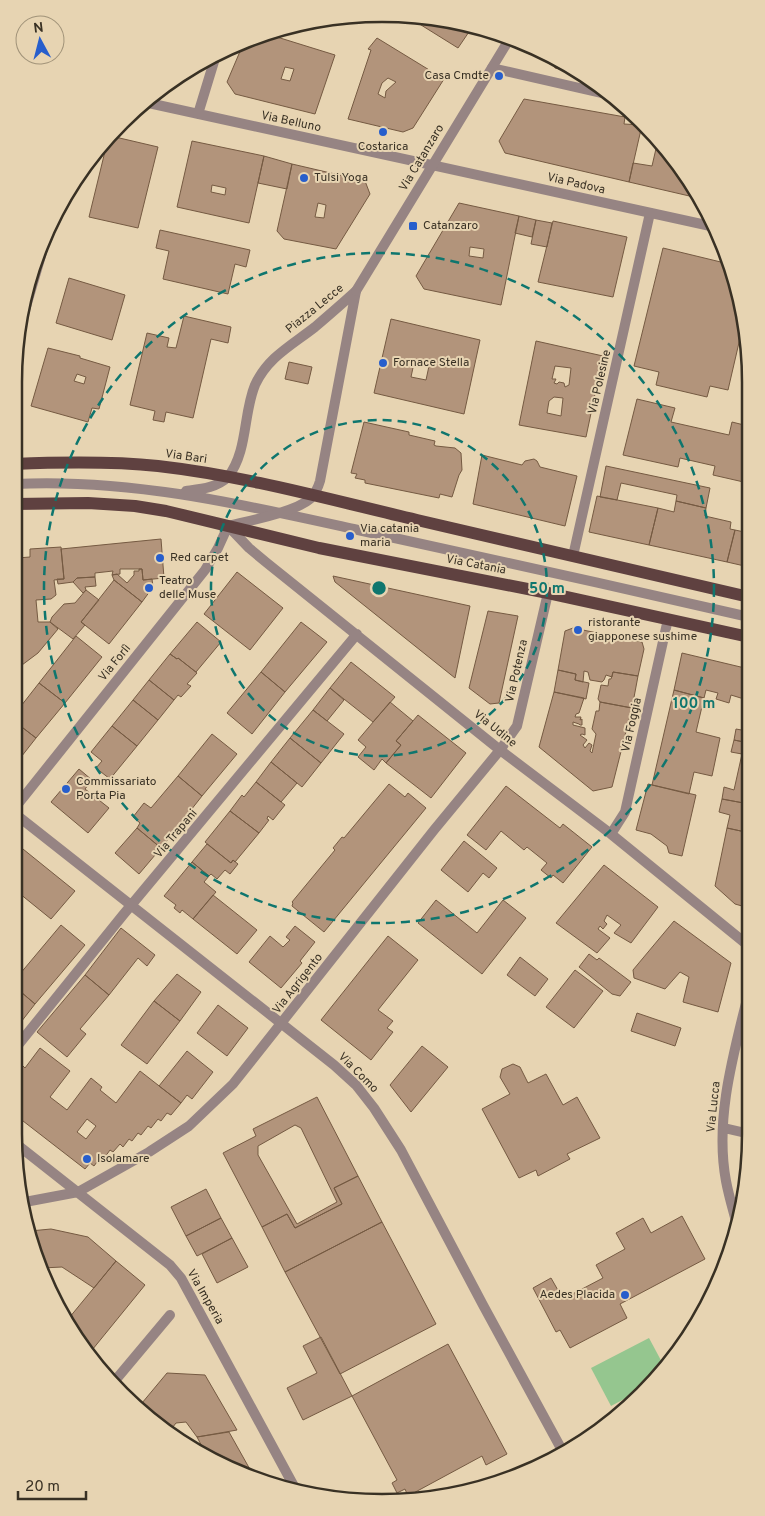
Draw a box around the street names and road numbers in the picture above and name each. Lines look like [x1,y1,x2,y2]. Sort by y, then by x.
street label: Via Belluno [259,108,323,136]
street label: Via Catanzaro [396,121,448,194]
street label: Via Padova [545,170,607,198]
street label: Piazza Lecce [283,281,347,337]
street label: Via Polesine [585,348,615,416]
street label: Via Bari [164,446,208,468]
street label: Via Catania [445,551,507,579]
street label: Via Potenza [502,638,532,704]
street label: Via Forlì [95,641,135,685]
street label: Via Foggia [618,696,646,754]
street label: Via Udine [470,707,520,751]
street label: Via Trapani [151,806,201,862]
street label: Via Agrigento [269,950,327,1018]
street label: Via Como [334,1049,382,1097]
street label: Via Lucca [703,1080,725,1134]
street label: Via Imperia [183,1266,227,1328]

